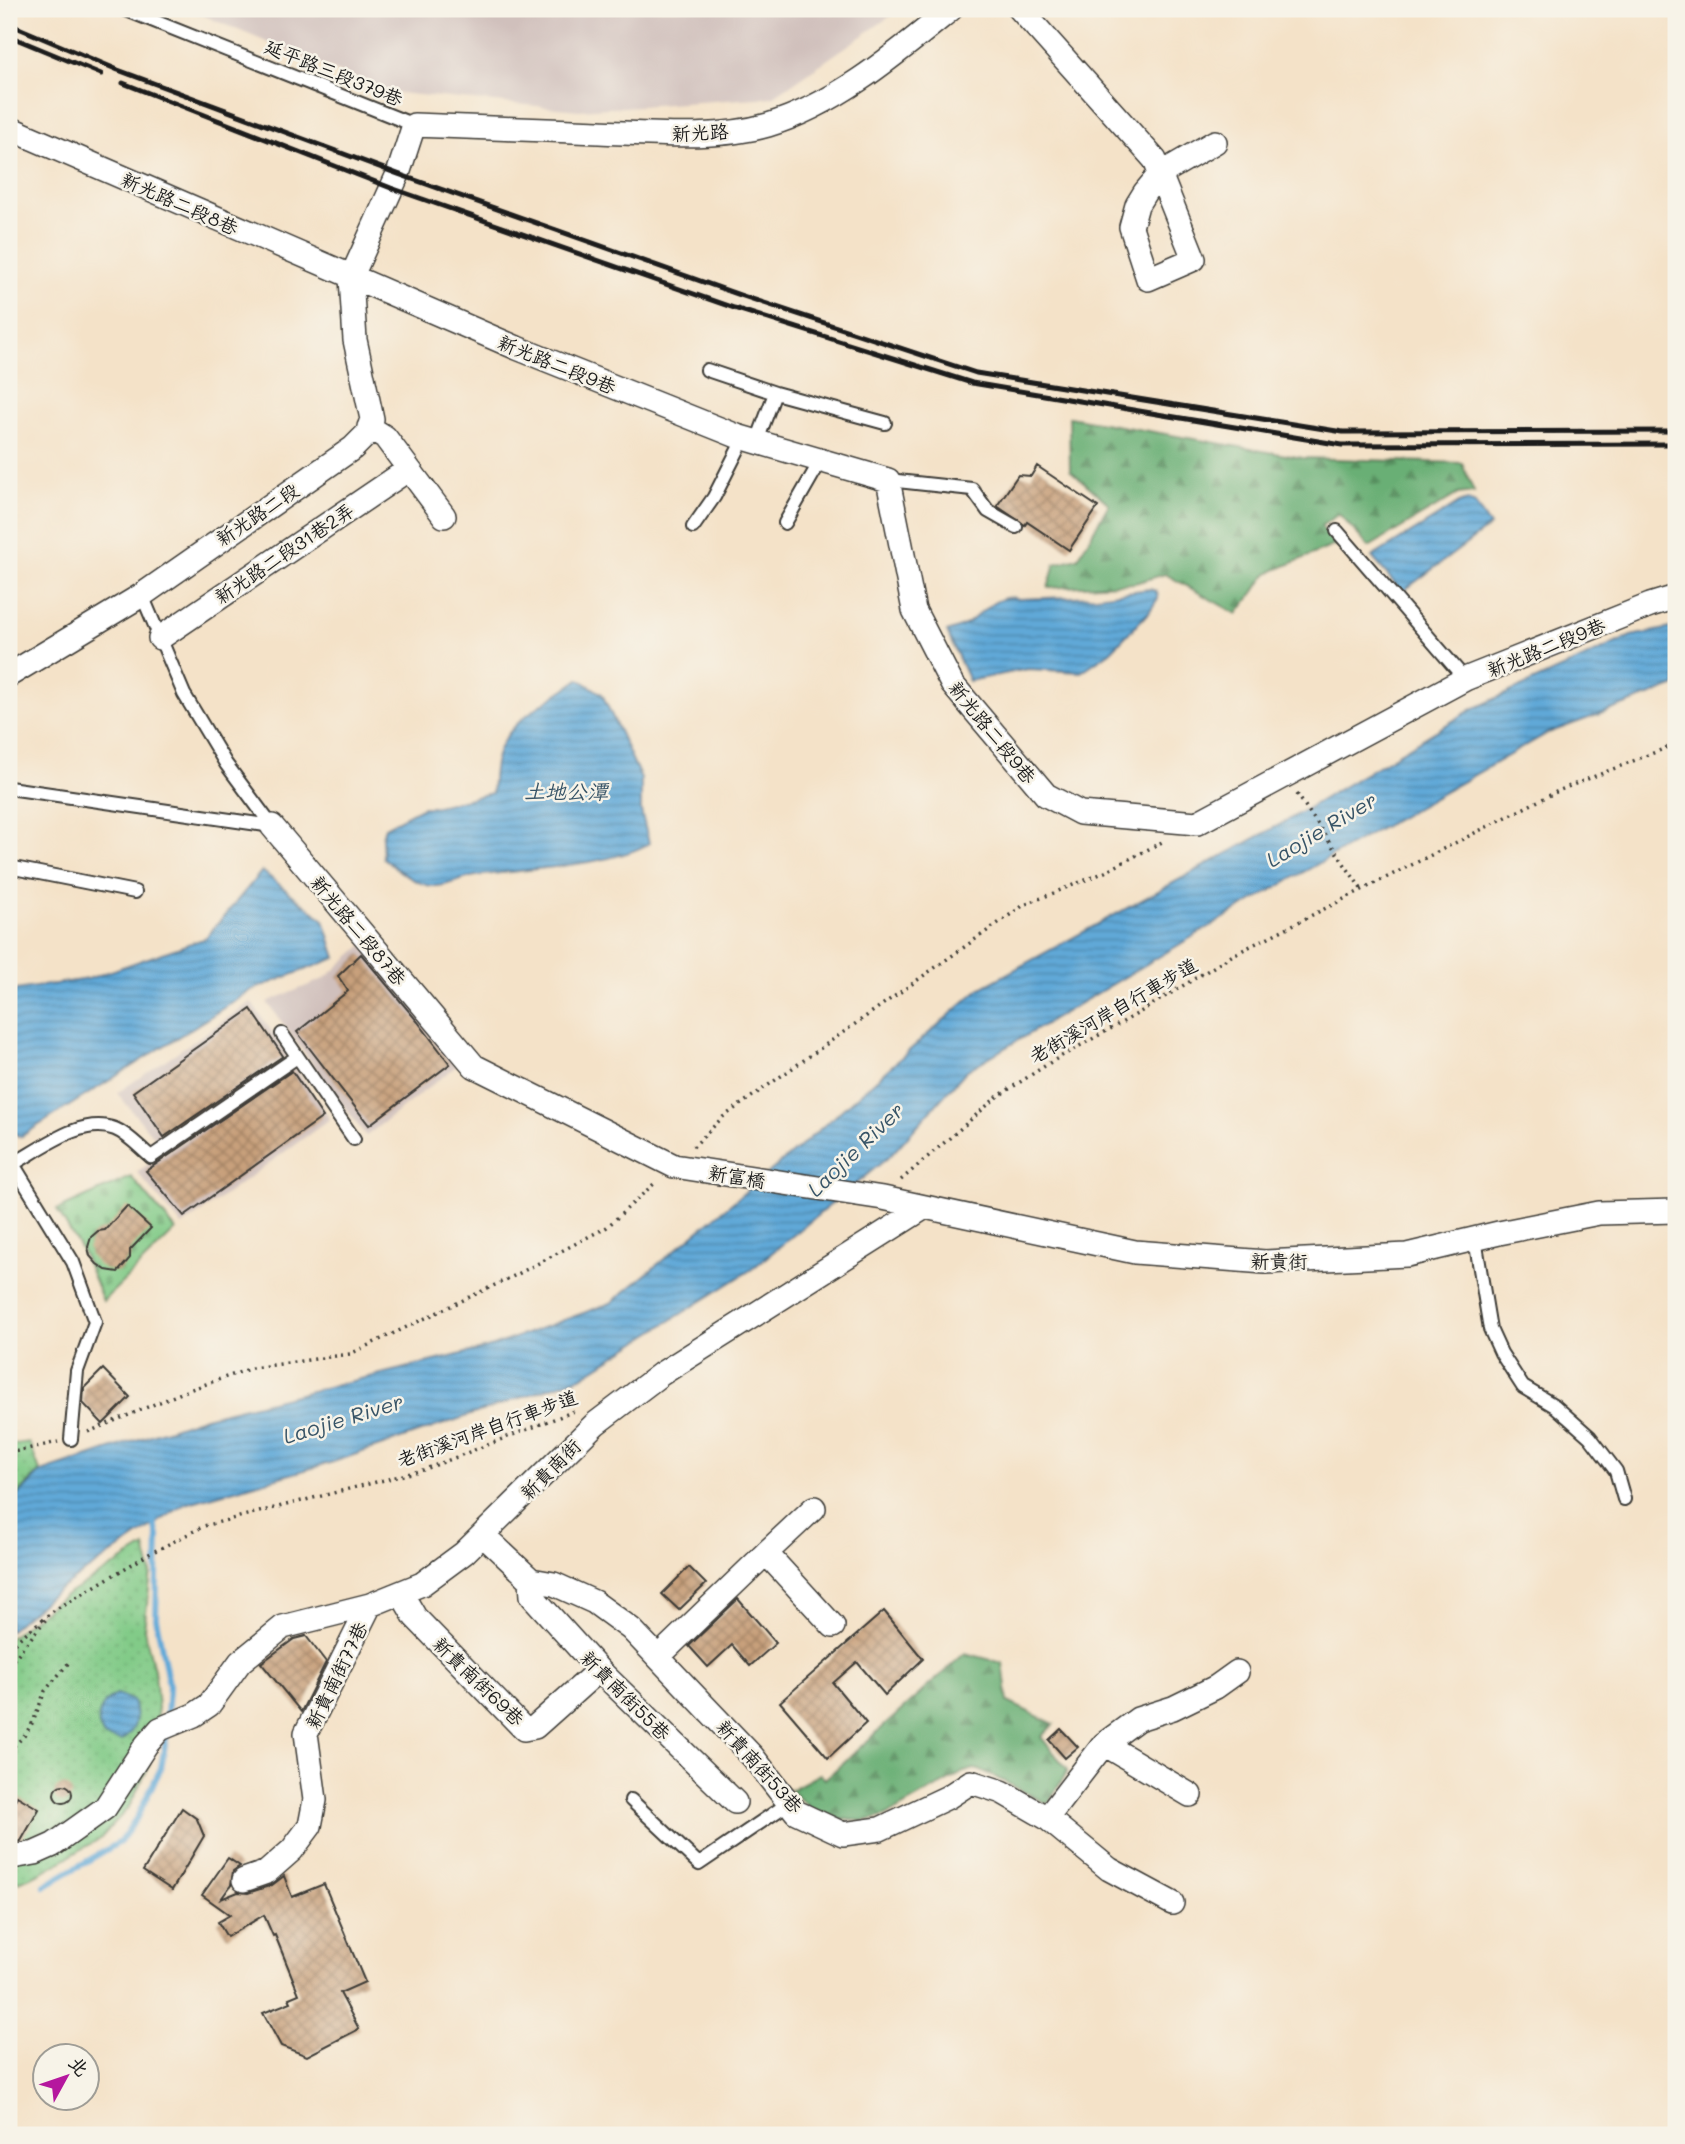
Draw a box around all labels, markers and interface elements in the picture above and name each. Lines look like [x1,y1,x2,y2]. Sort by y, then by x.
street label: 延平路三段379巷 [261,33,407,111]
street label: 新光路 [671,118,729,146]
street label: 新光路二段8巷 [118,166,242,240]
street label: 新光路二段9巷 [494,329,620,399]
street label: 新光路二段 [211,477,303,551]
street label: 新光路二段31巷2弄 [209,497,359,609]
street label: 新光路二段9巷 [1483,612,1609,682]
street label: 新光路二段9巷 [944,675,1042,789]
water label: 土地公潭 [524,777,610,804]
water label: Laojie River [1261,785,1381,873]
street label: 新光路二段87巷 [306,870,412,990]
street label: 老街溪河岸自行車步道 [1024,952,1202,1068]
water label: Laojie River [801,1096,909,1202]
street label: 新富橋 [707,1159,767,1193]
street label: 新貴街 [1250,1248,1308,1273]
street label: 老街溪河岸自行車步道 [393,1384,581,1472]
water label: Laojie River [280,1387,406,1449]
street label: 新貴南街 [514,1433,586,1505]
street label: 新貴南街77巷 [299,1617,373,1733]
street label: 新貴南街69巷 [428,1631,530,1731]
street label: 新貴南街55巷 [576,1645,676,1745]
street label: 新貴南街53巷 [711,1714,809,1818]
north arrow [32,2042,102,2112]
text: 北 [64,2050,95,2081]

